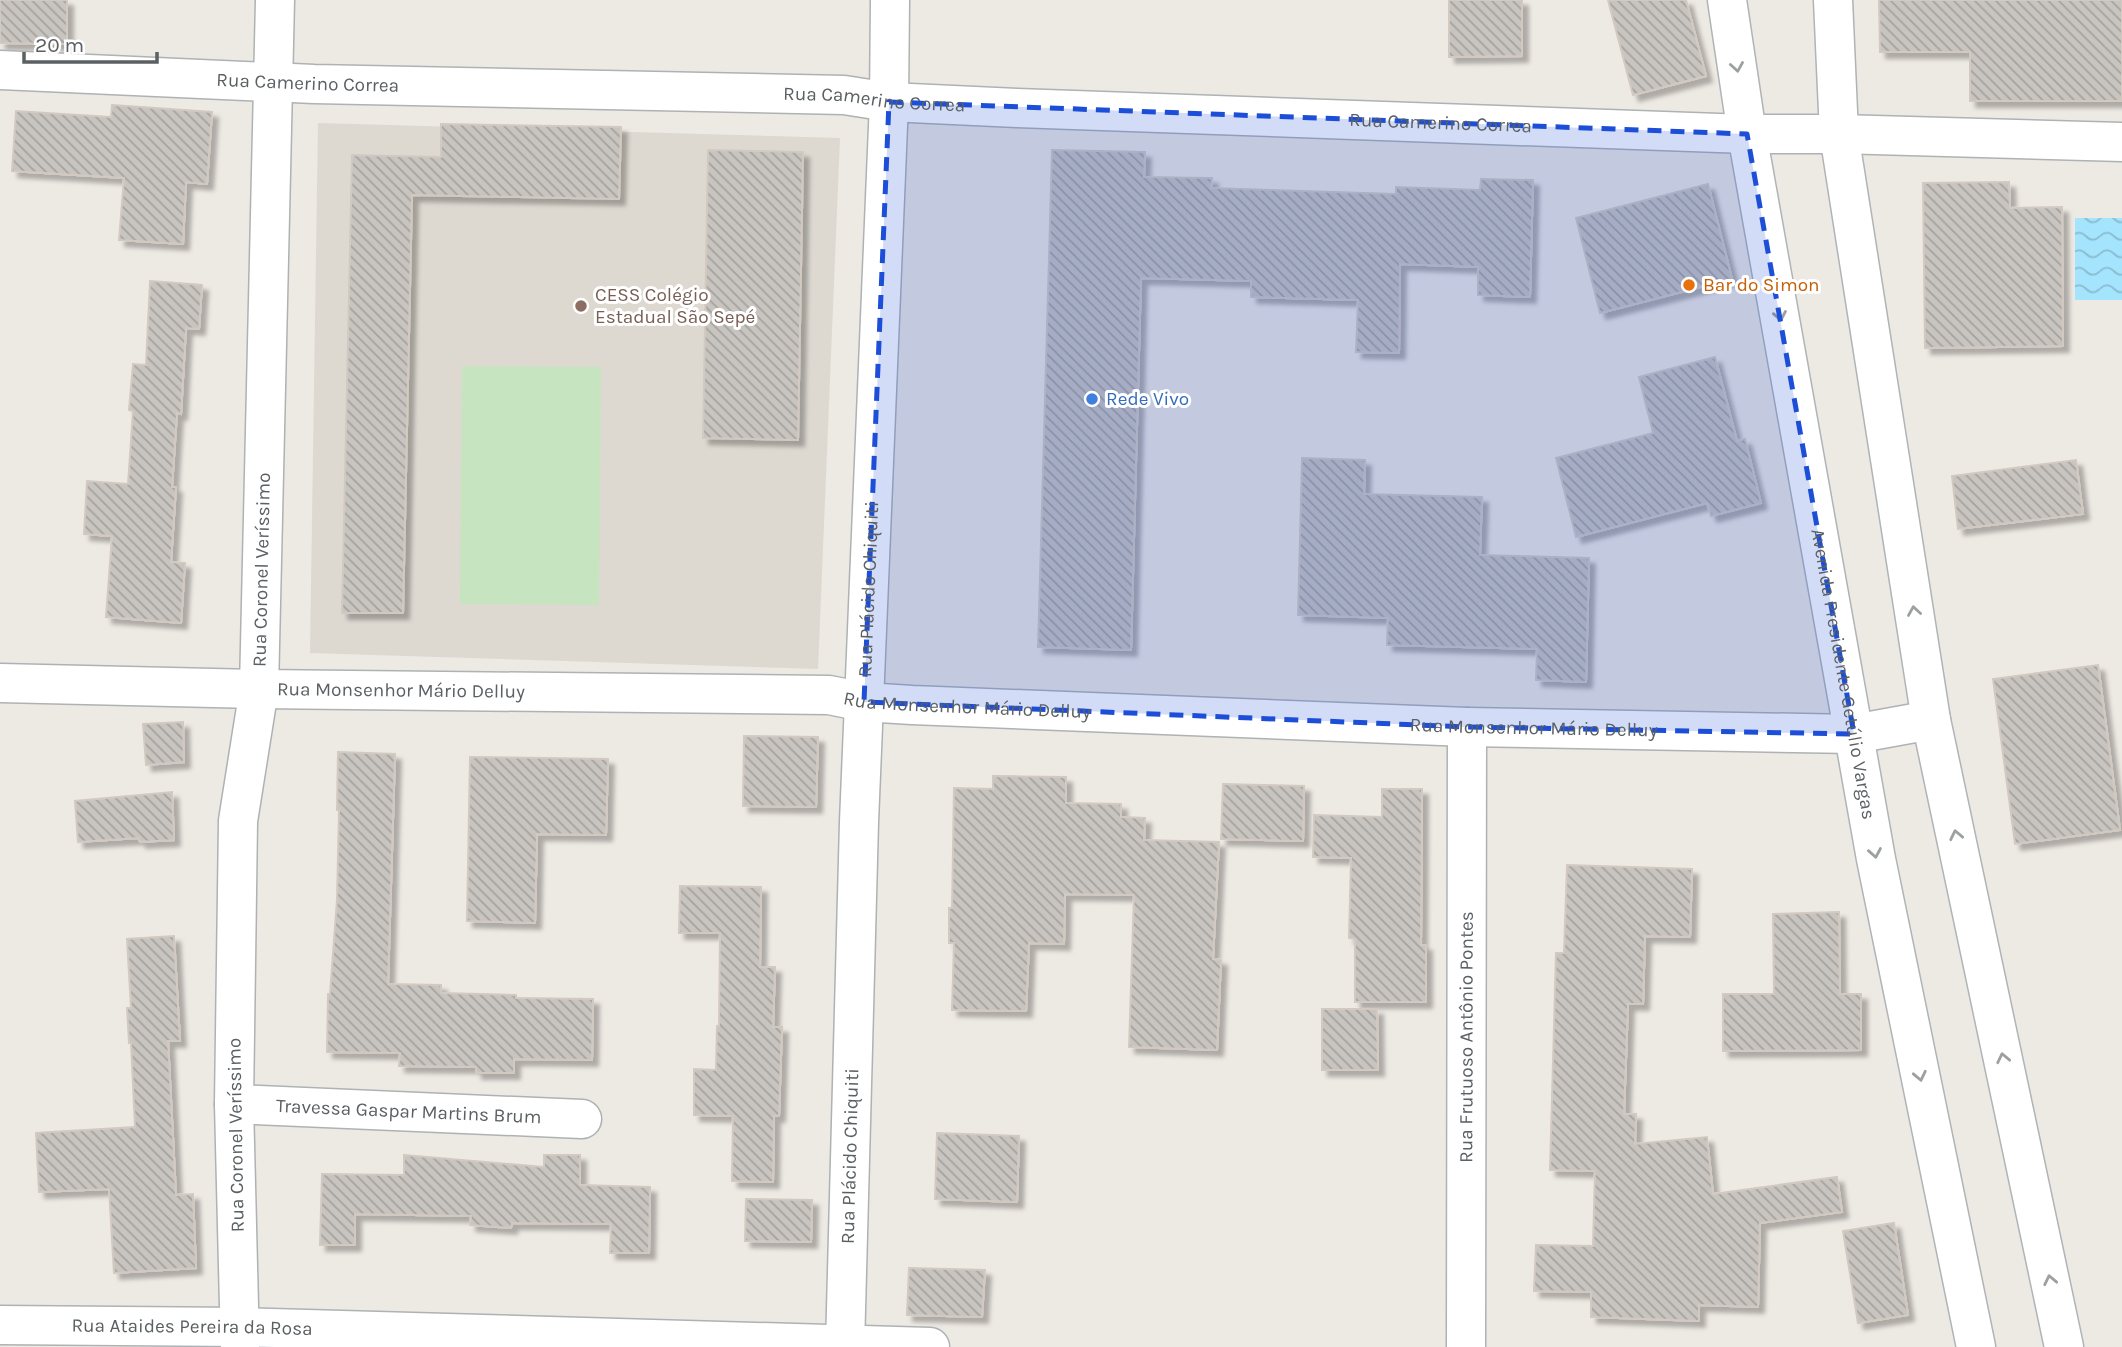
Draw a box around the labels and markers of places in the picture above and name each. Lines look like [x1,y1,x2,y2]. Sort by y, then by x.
place label: Bar do Simon [1703,274,1820,296]
marker: Bar do Simon [1681,277,1697,293]
place label: CESS Colégio Estadual São Sepé [595,284,755,328]
marker: CESS Colégio Estadual São Sepé [573,298,589,314]
place label: Rede Vivo [1106,388,1189,410]
marker: Rede Vivo [1084,391,1100,407]

